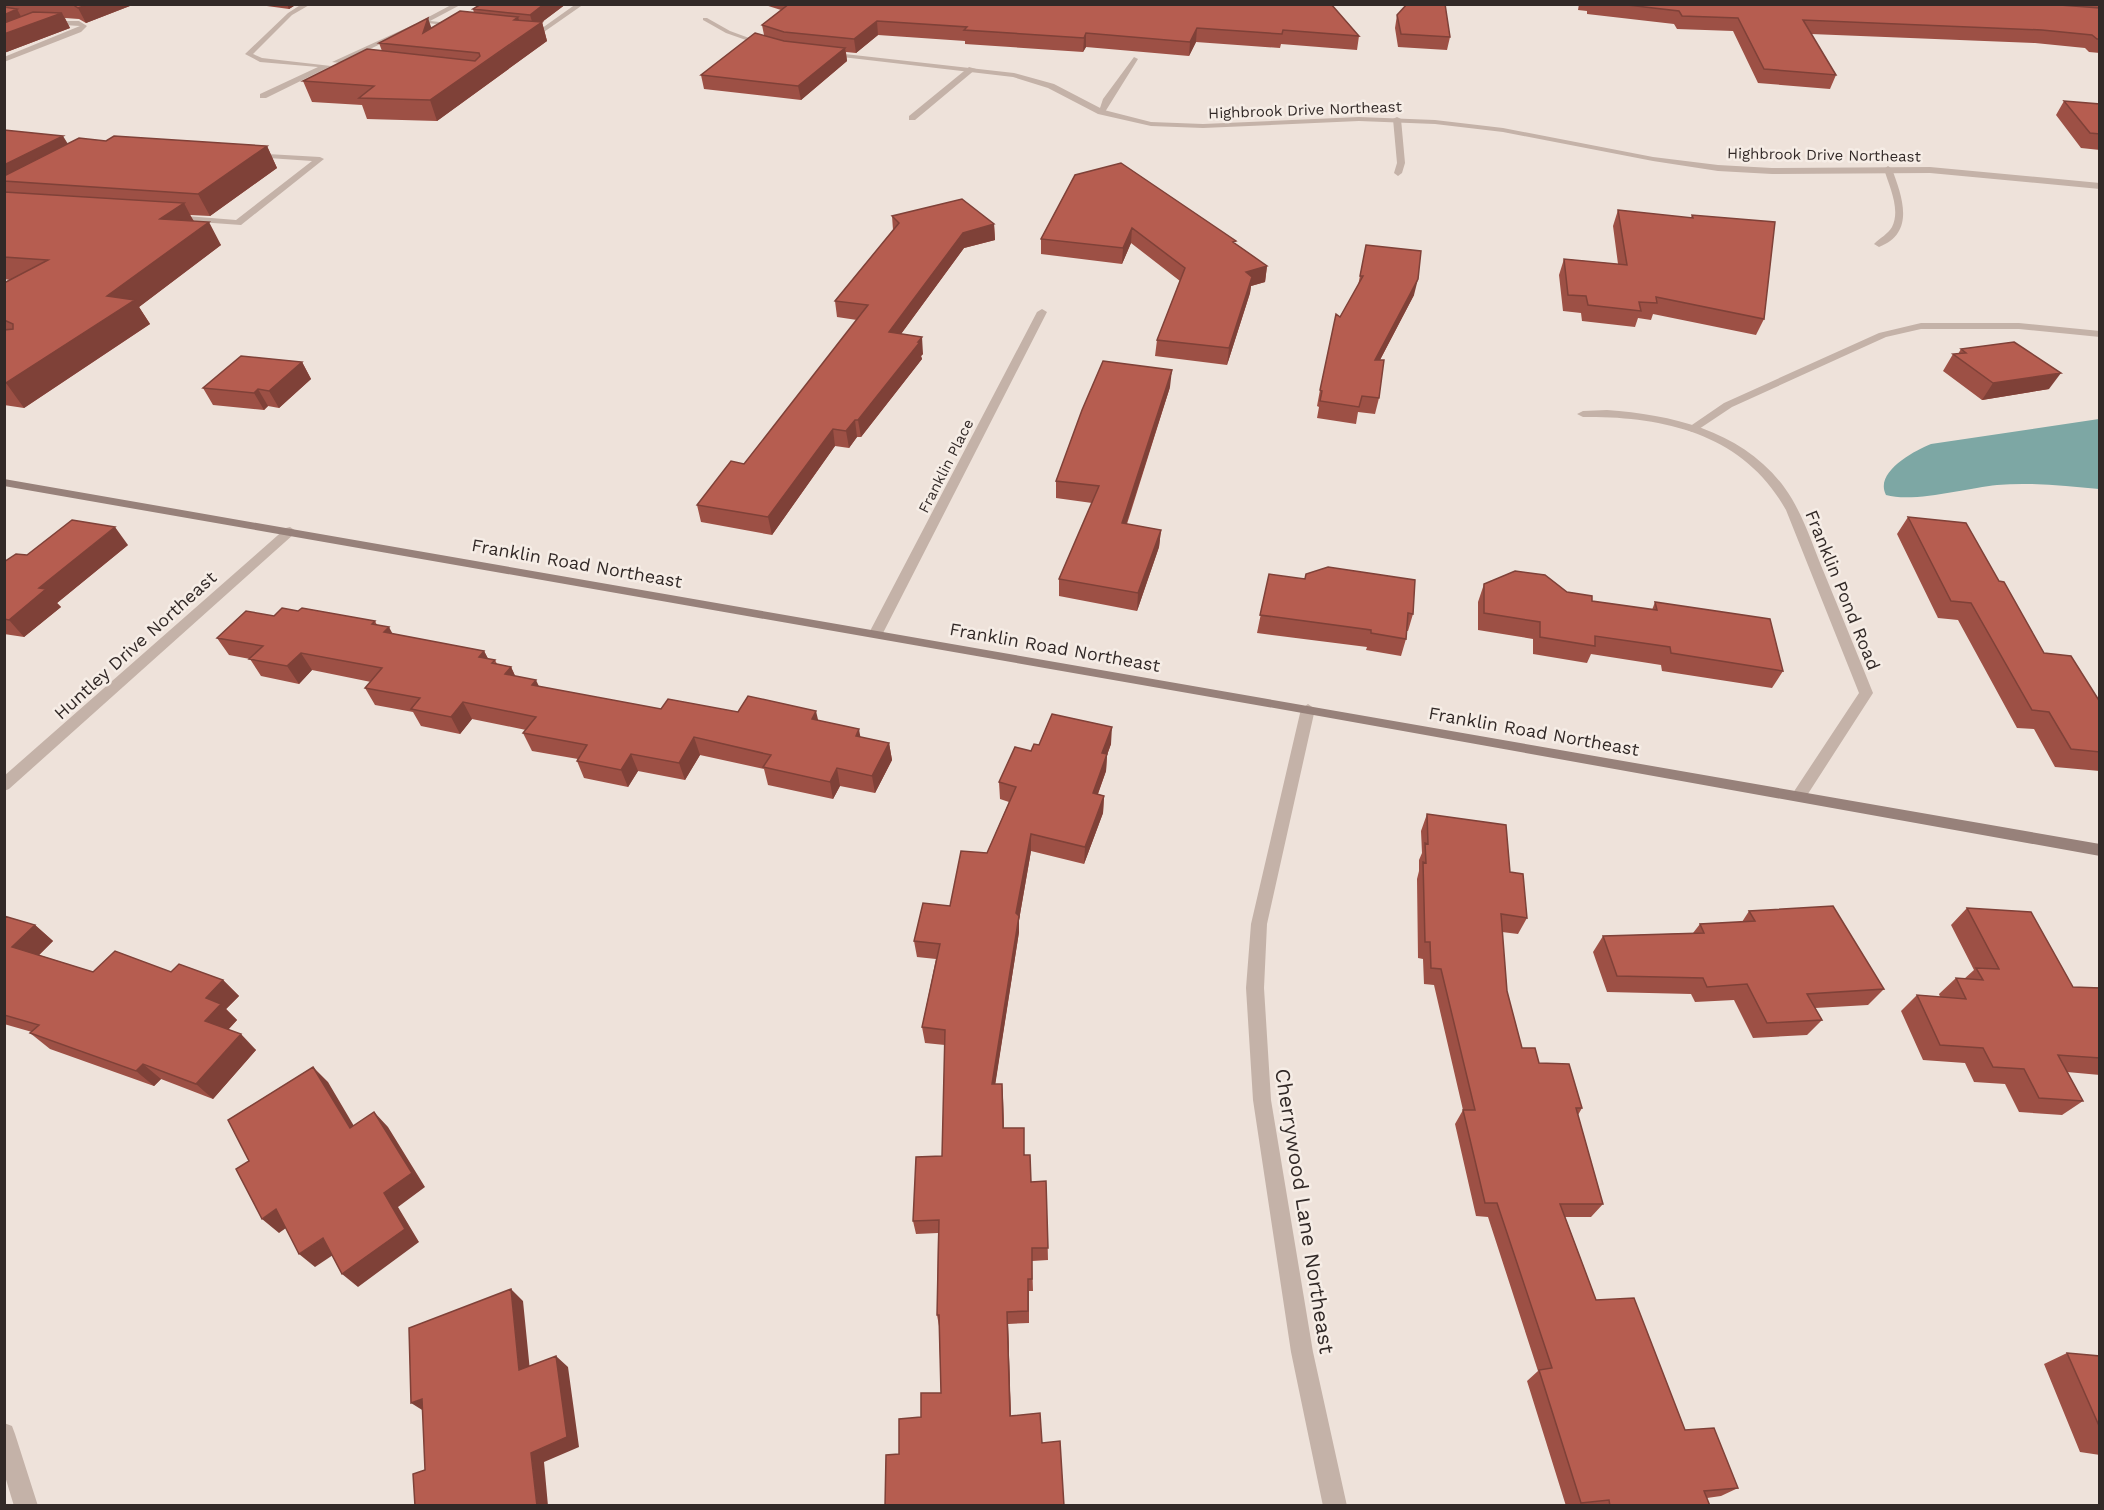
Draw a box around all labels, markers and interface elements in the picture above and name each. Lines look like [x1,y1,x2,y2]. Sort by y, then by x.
street label: Highbrook Drive Northeast [1208,98,1403,122]
street label: Highbrook Drive Northeast [1727,144,1922,166]
street label: Franklin Place [915,416,977,516]
street label: Franklin Pond Road [1801,507,1885,673]
street label: Franklin Road Northeast [470,534,684,592]
street label: Huntley Drive Northeast [50,566,221,723]
street label: Franklin Road Northeast [948,618,1162,676]
street label: Franklin Road Northeast [1427,702,1641,760]
street label: Cherrywood Lane Northeast [1270,1067,1340,1356]

